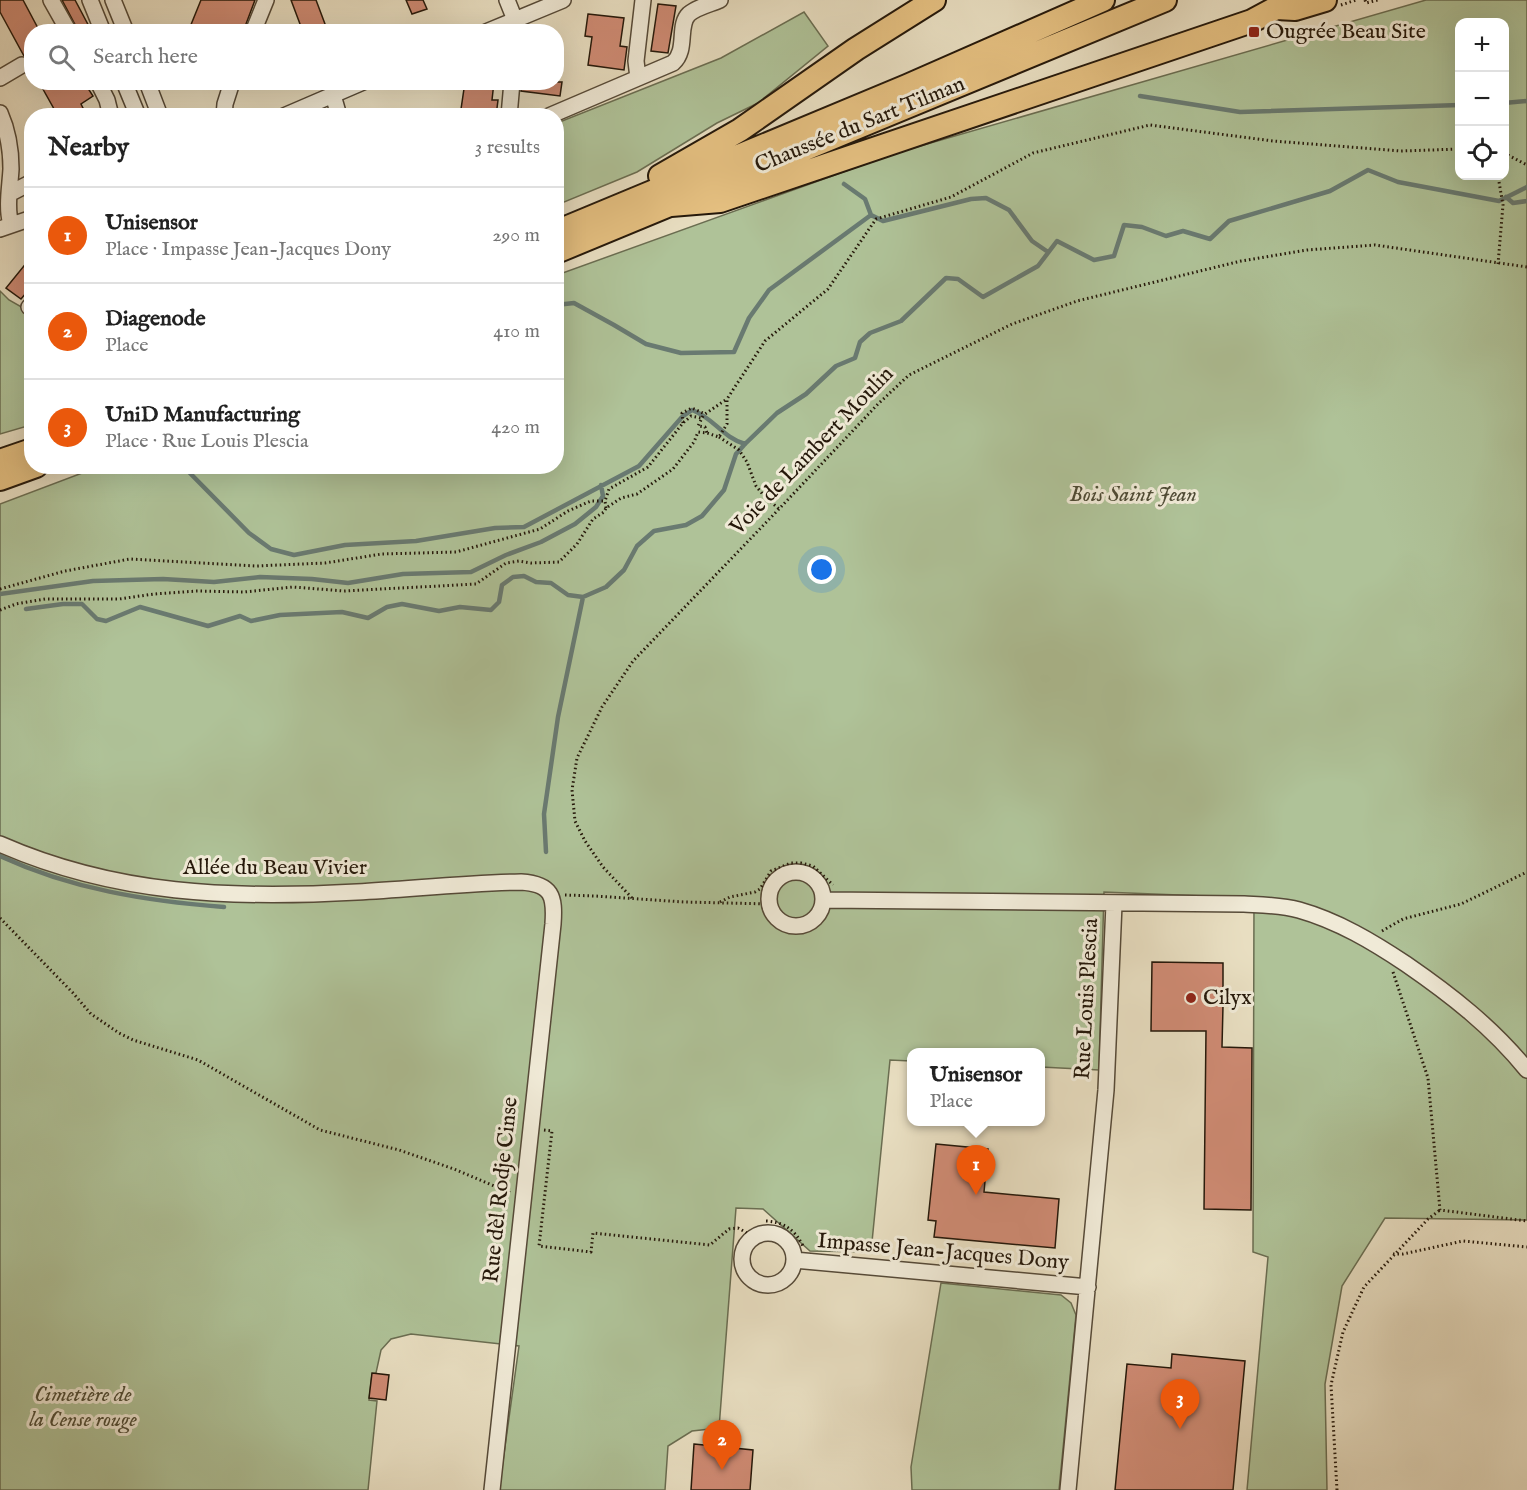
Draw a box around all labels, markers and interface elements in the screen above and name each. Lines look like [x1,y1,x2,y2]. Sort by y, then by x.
place label: Ougrée Beau Site [1266,18,1426,46]
map controls [1455,18,1509,180]
button: + [1455,18,1509,72]
search box [24,24,564,90]
marker: Ougrée Beau Site [1247,25,1261,39]
icon: search [45,41,78,74]
text: Search here [93,43,198,71]
street label: Chaussée du Sart Tilman [751,70,969,180]
button: − [1455,72,1509,126]
button: locate [1455,126,1509,180]
text: Nearby [48,131,129,164]
text: 3 results [475,135,540,160]
text: Unisensor [105,209,198,237]
text: 1 [64,223,71,248]
text: 290 m [492,223,540,248]
text: Place · Impasse Jean-Jacques Dony [105,237,391,262]
text: Diagenode [105,305,206,333]
text: 2 [63,319,72,344]
text: 410 m [493,319,540,344]
text: Place [105,333,148,358]
street label: Voie de Lambert Moulin [723,361,900,542]
text: UniD Manufacturing [105,401,300,429]
text: 3 [64,415,71,440]
text: 420 m [491,415,540,440]
text: Place · Rue Louis Plescia [105,429,309,454]
park label: Bois Saint Jean [1069,481,1197,509]
your location [807,555,836,584]
street label: Allée du Beau Vivier [182,854,367,882]
street label: Rue Louis Plescia [1069,917,1105,1080]
place label: Cilyx [1203,984,1252,1012]
marker: Cilyx [1184,991,1198,1005]
popup [907,1048,1045,1126]
text: Unisensor [930,1061,1022,1089]
text: Place [930,1089,973,1114]
street label: Rue dèl Rodje Cinse [477,1096,525,1284]
pin: 1 [956,1146,996,1195]
street label: Impasse Jean-Jacques Dony [816,1227,1070,1277]
pin: 3 [1160,1380,1200,1429]
park label: Cimetière de la Cense rouge [29,1381,137,1434]
pin: 2 [702,1420,742,1470]

